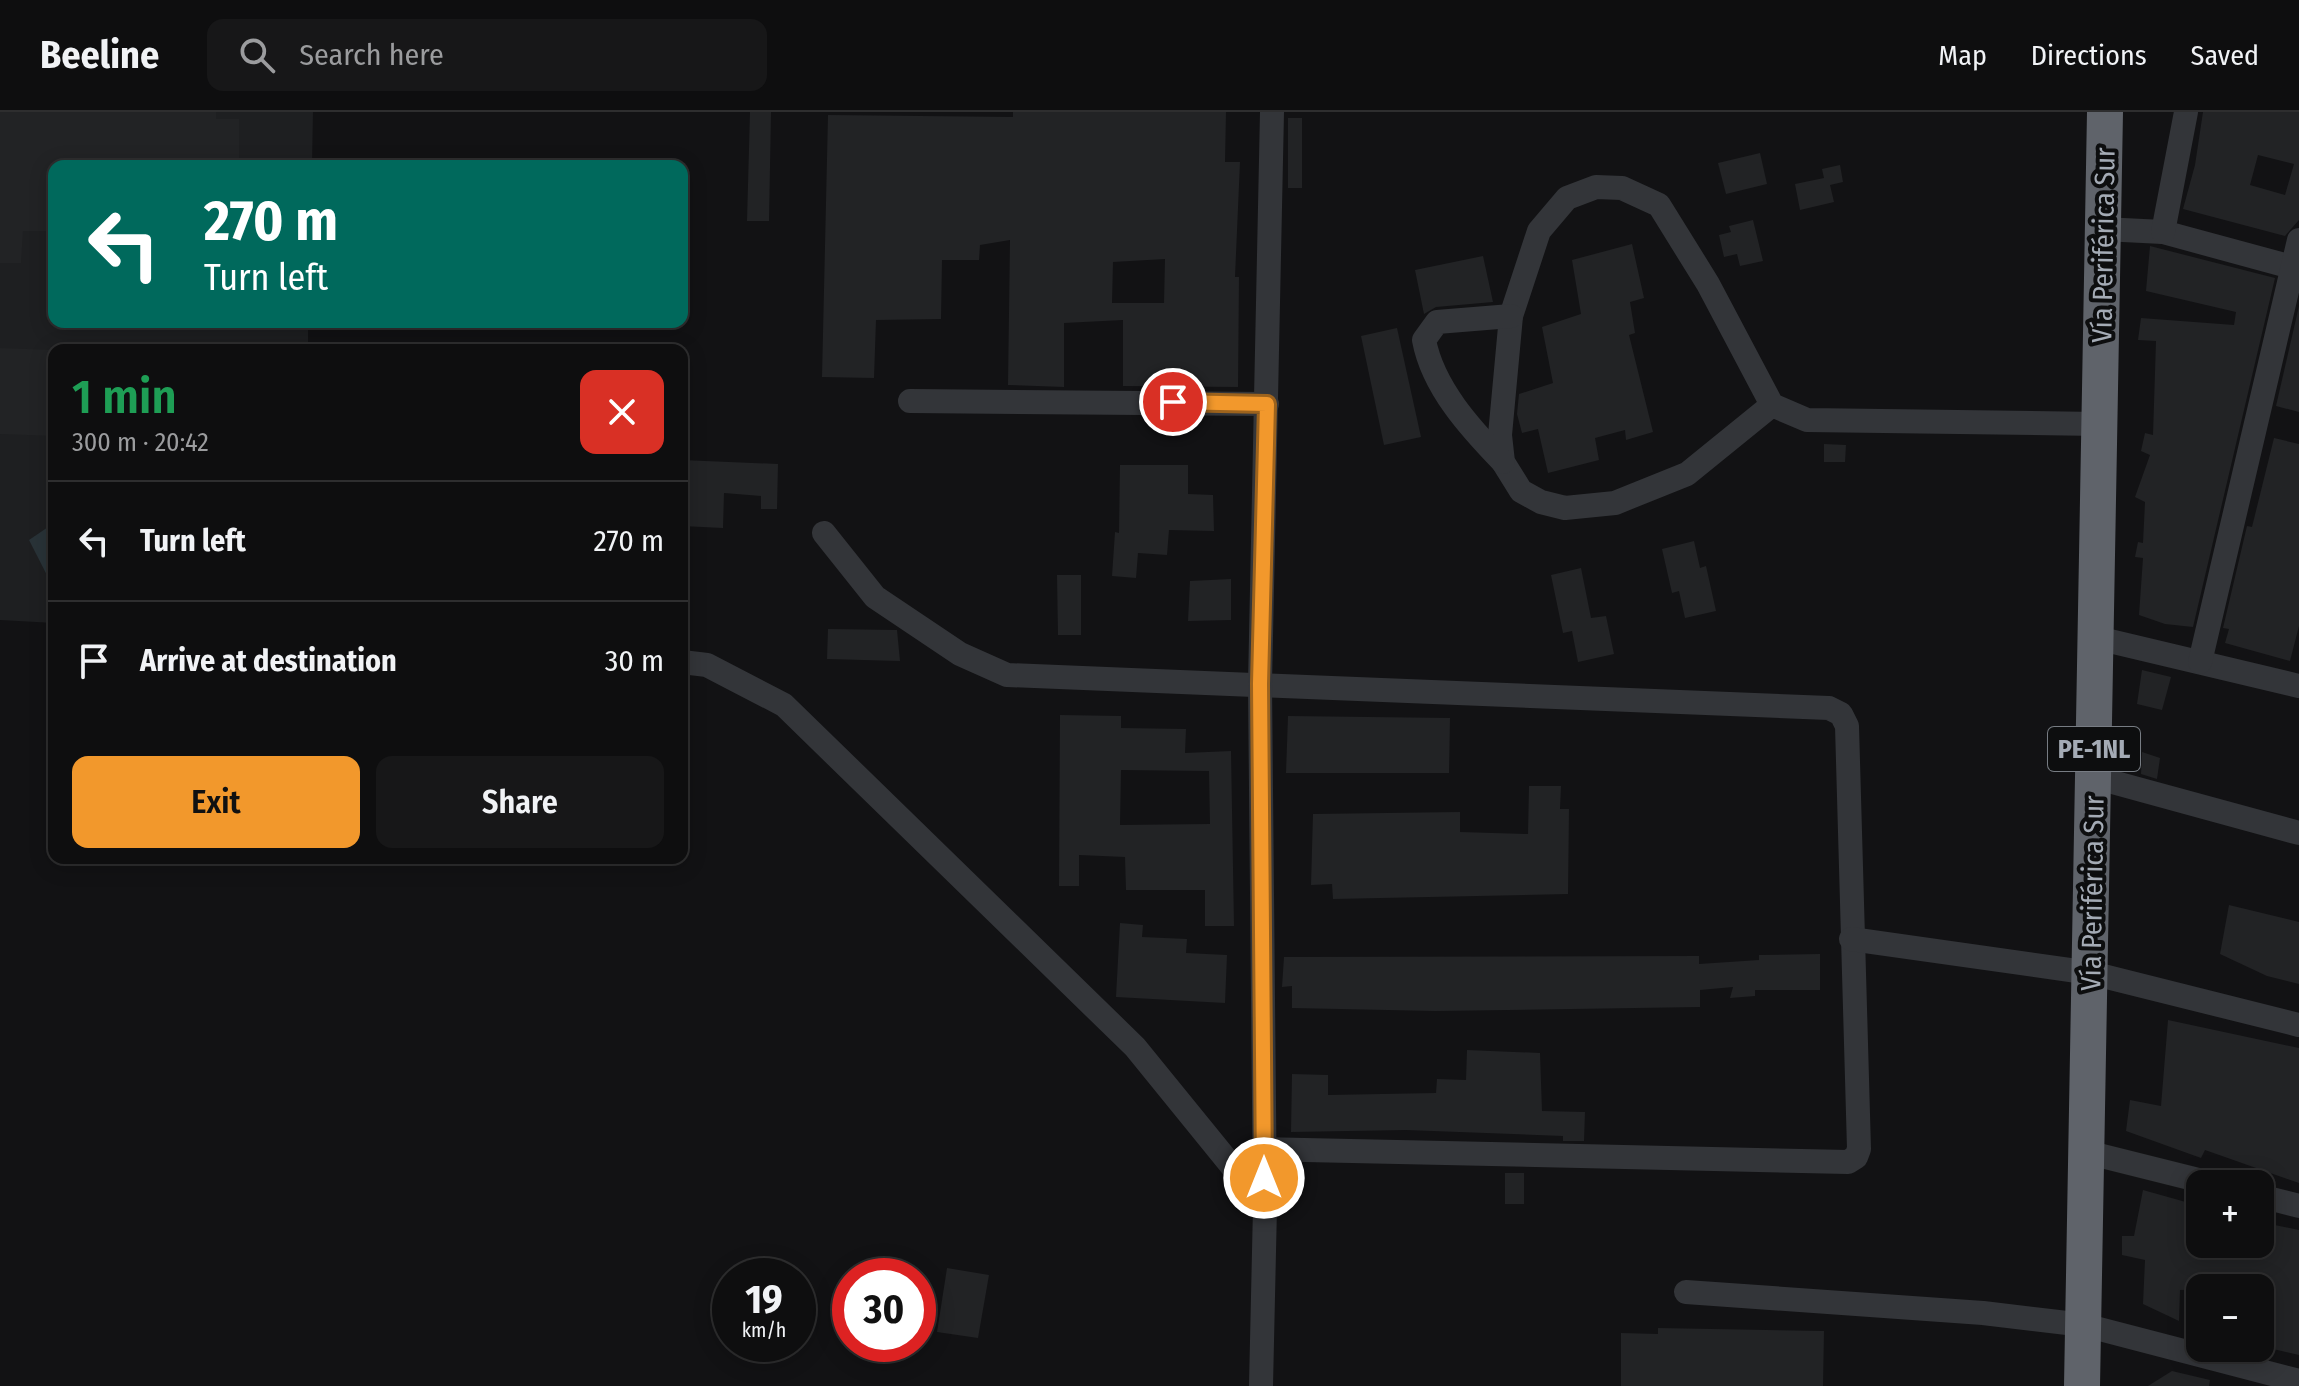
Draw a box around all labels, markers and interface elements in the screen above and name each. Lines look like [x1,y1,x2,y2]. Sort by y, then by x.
search box [207,19,767,91]
text: Beeline [40,32,159,78]
icon: search [235,33,279,77]
text: Search here [299,37,444,73]
text: Map [1938,39,1987,72]
text: Directions [2031,39,2147,72]
text: Saved [2191,39,2259,72]
street label: Vía Periférica Sur [2085,147,2122,343]
text: 270 m [204,188,338,255]
icon: left [72,192,176,296]
text: Turn left [204,256,328,300]
text: 1 min [72,368,177,426]
pin [1139,368,1207,436]
button: close [580,370,664,454]
icon: arrive [1151,380,1195,424]
text: 300 m · 20:42 [72,427,209,458]
icon: left [72,519,116,563]
text: Turn left [140,523,246,559]
text: 270 m [593,523,664,559]
icon: arrive [72,639,116,683]
text: Arrive at destination [140,643,397,679]
text: 30 m [605,643,664,679]
road number: PE-1NL [2048,727,2140,771]
button: Exit [72,756,360,848]
button: Share [376,756,664,848]
street label: Vía Periférica Sur [2074,795,2111,991]
position arrow [1222,1136,1306,1220]
map controls [2186,1170,2274,1362]
button: + [2186,1170,2274,1258]
speed limit sign: 30 [832,1258,936,1362]
button: − [2186,1274,2274,1362]
text: 19 [745,1276,783,1324]
text: km/h [742,1318,786,1342]

